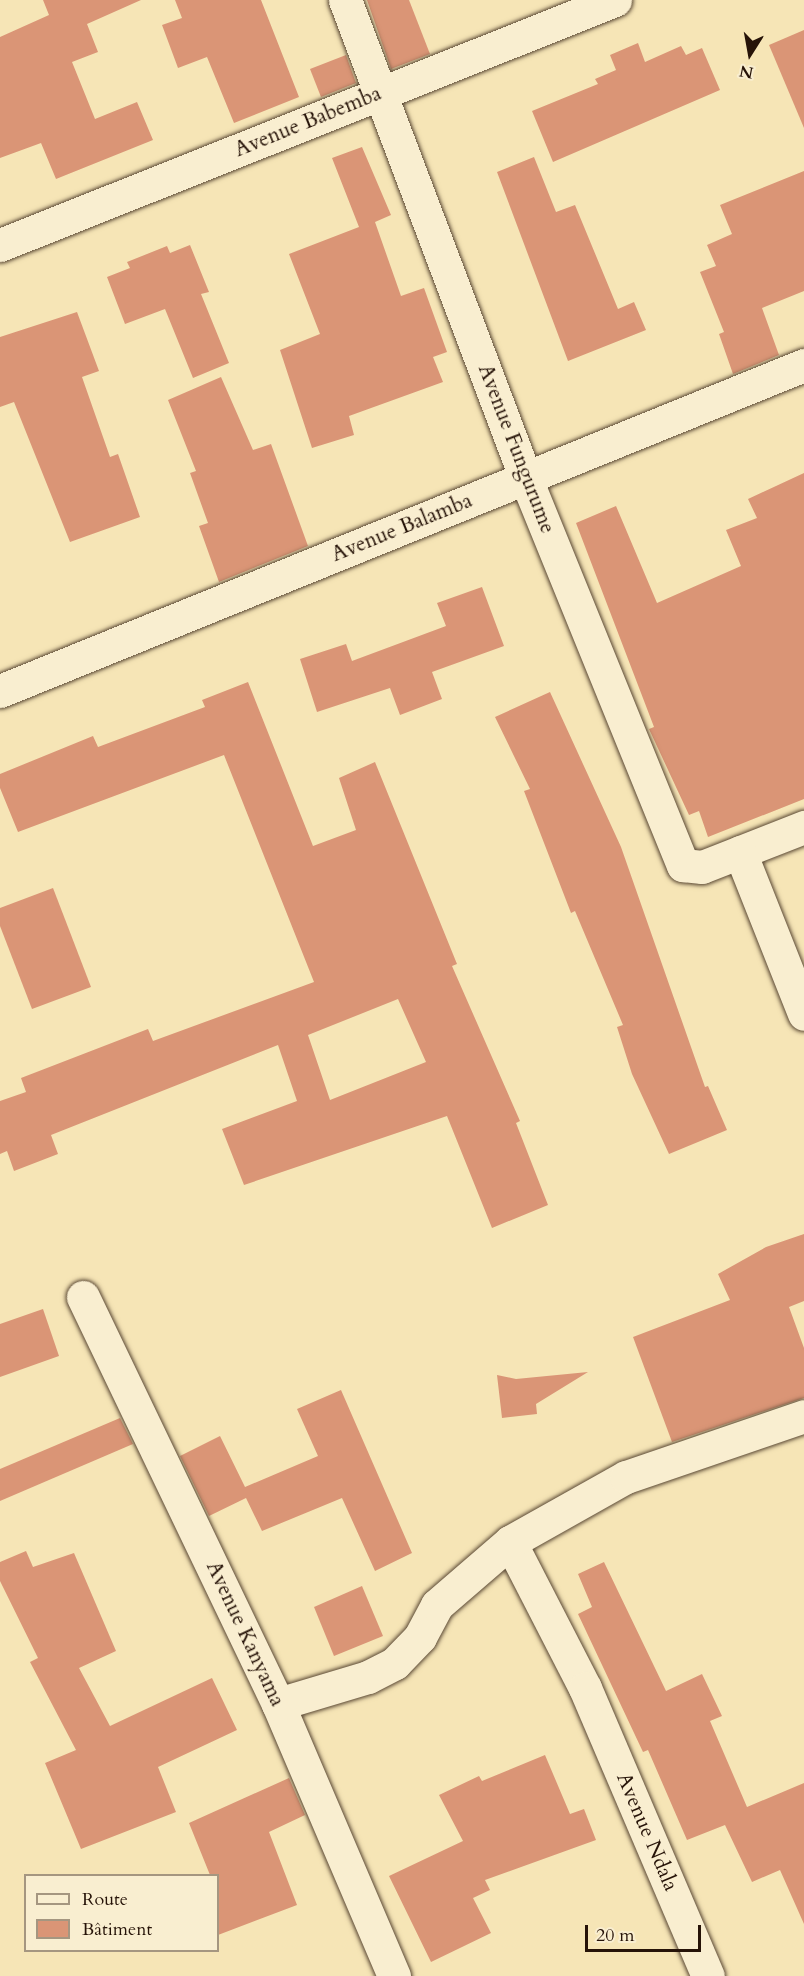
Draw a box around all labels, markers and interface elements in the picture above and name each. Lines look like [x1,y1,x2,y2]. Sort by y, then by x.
north arrow [720,24,780,84]
text: N [738,60,755,84]
street label: Avenue Babemba [231,81,385,163]
street label: Avenue Fungurume [472,361,560,537]
street label: Avenue Balamba [328,488,476,568]
street label: Avenue Kanyama [200,1557,290,1711]
street label: Avenue Ndala [611,1769,683,1895]
legend [24,1874,219,1952]
text: Route [82,1887,128,1912]
scale bar [588,1913,704,1951]
text: Bâtiment [82,1917,152,1942]
text: 20 m [596,1923,635,1948]

